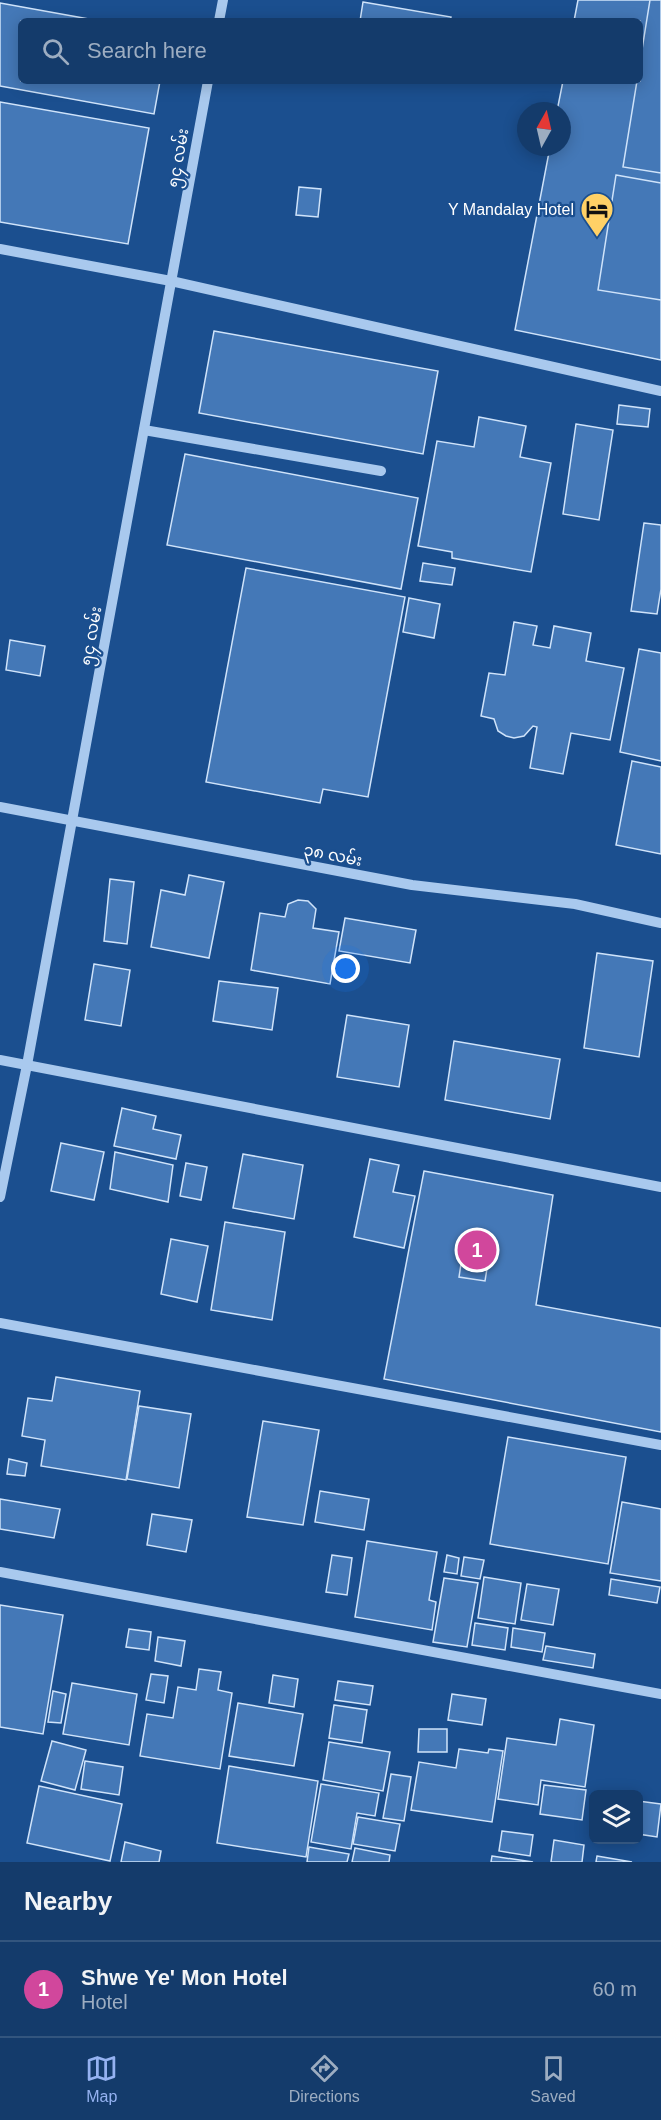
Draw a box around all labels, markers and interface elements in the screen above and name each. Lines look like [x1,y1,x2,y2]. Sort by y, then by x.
search box [18,18,643,84]
icon: search [39,35,72,68]
text: Search here [87,38,207,63]
north arrow [517,102,571,156]
street label: ၅၄ လမ်း [162,127,196,190]
hotel icon: Y Mandalay Hotel [579,191,615,238]
place label: Y Mandalay Hotel [448,201,574,218]
street label: ၅၄ လမ်း [75,605,109,668]
street label: ၃၈ လမ်း [301,838,364,874]
your location [331,954,360,983]
pin: 1 [458,1228,496,1272]
map controls [589,1790,643,1844]
button: layers [589,1790,643,1844]
text: Nearby [24,1886,112,1916]
text: Shwe Ye' Mon Hotel [81,1965,288,1990]
text: 1 [38,1978,49,2000]
text: 60 m [593,1978,637,2000]
text: Hotel [81,1991,128,2013]
tab: Map [85,2052,118,2106]
tab: Directions [289,2052,360,2106]
tab: Saved [530,2052,576,2106]

